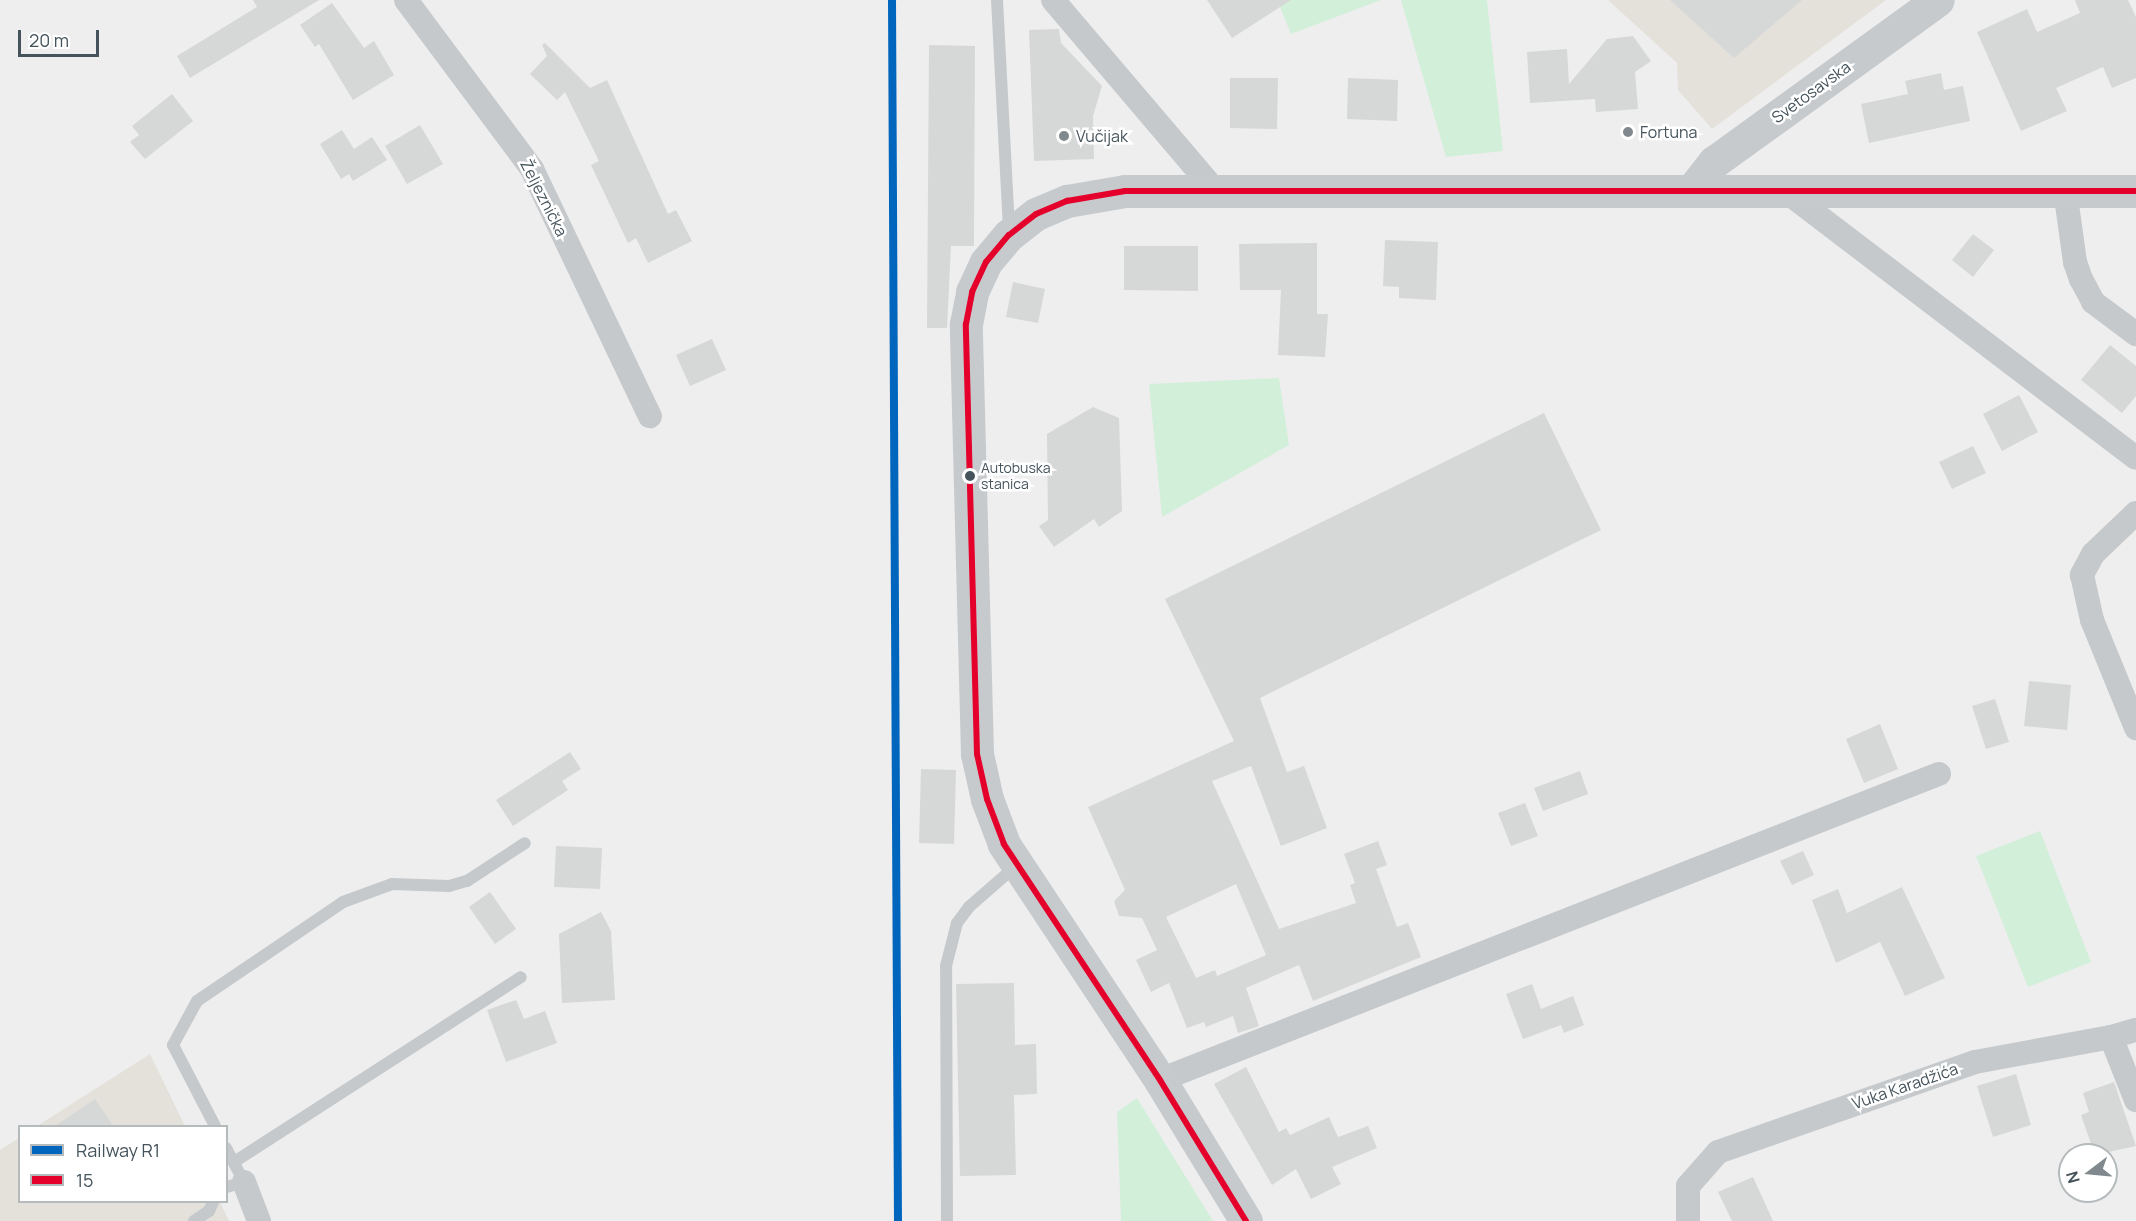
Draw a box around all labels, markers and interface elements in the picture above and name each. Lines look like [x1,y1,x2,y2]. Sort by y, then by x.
scale bar [21,18,102,56]
text: 20 m [29,28,69,52]
street label: Svetosavska [1768,57,1854,127]
place label: Fortuna [1640,122,1697,142]
marker: Fortuna [1621,125,1635,139]
place label: Vučijak [1076,126,1128,146]
marker: Vučijak [1057,129,1071,143]
street label: Željeznička [516,156,572,240]
place label: Autobuska stanica [981,460,1050,492]
marker: Autobuska stanica [964,470,976,482]
street label: Vuka Karadžića [1849,1059,1961,1113]
legend [18,1125,228,1203]
text: Railway R1 [76,1138,160,1162]
north arrow [2058,1143,2118,1203]
text: 15 [76,1168,93,1192]
text: N [2060,1169,2085,1186]

